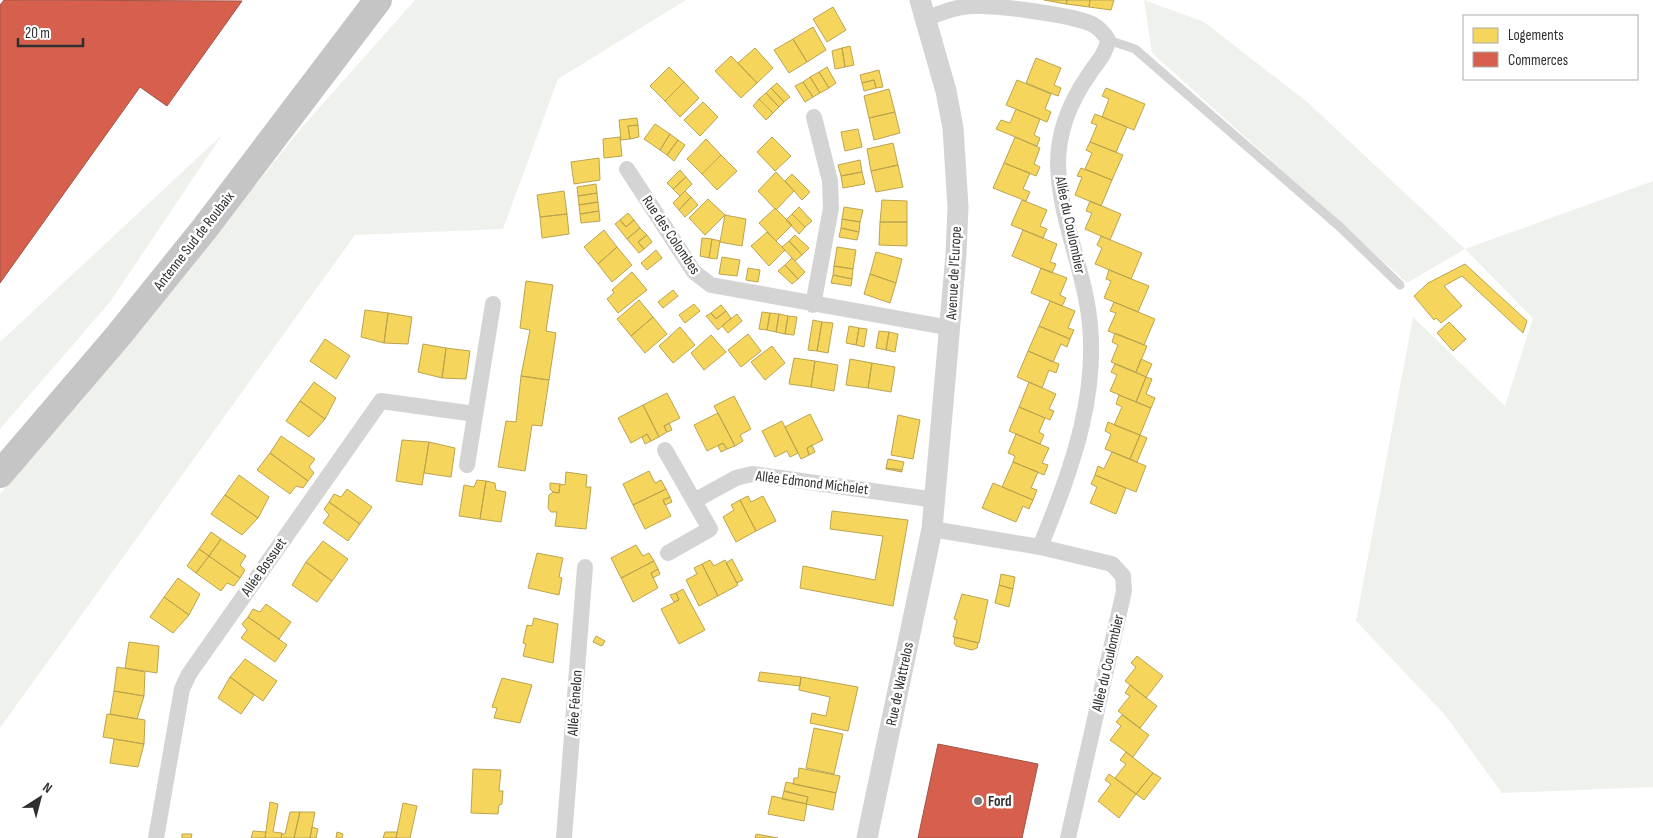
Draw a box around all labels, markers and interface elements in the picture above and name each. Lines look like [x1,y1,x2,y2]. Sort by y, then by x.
scale bar [18,15,82,47]
legend [1463,15,1638,80]
text: 20 m [25,24,50,43]
text: Logements [1508,26,1564,45]
text: Commerces [1508,51,1568,70]
street label: Allée du Coulombier [1050,174,1090,276]
street label: Antenne Sud de Roubaix [149,187,239,295]
street label: Rue des Colombes [638,192,704,278]
street label: Avenue de l'Europe [942,226,966,321]
street label: Allée Edmond Michelet [754,467,870,499]
street label: Allée Bossuet [236,534,291,601]
street label: Allée du Coulombier [1087,612,1129,714]
street label: Rue de Wattrelos [882,640,918,728]
street label: Allée Fénelon [563,669,587,738]
north arrow [15,773,65,823]
text: N [39,779,55,797]
place label: Ford [988,792,1012,811]
marker: Ford [972,795,984,807]

